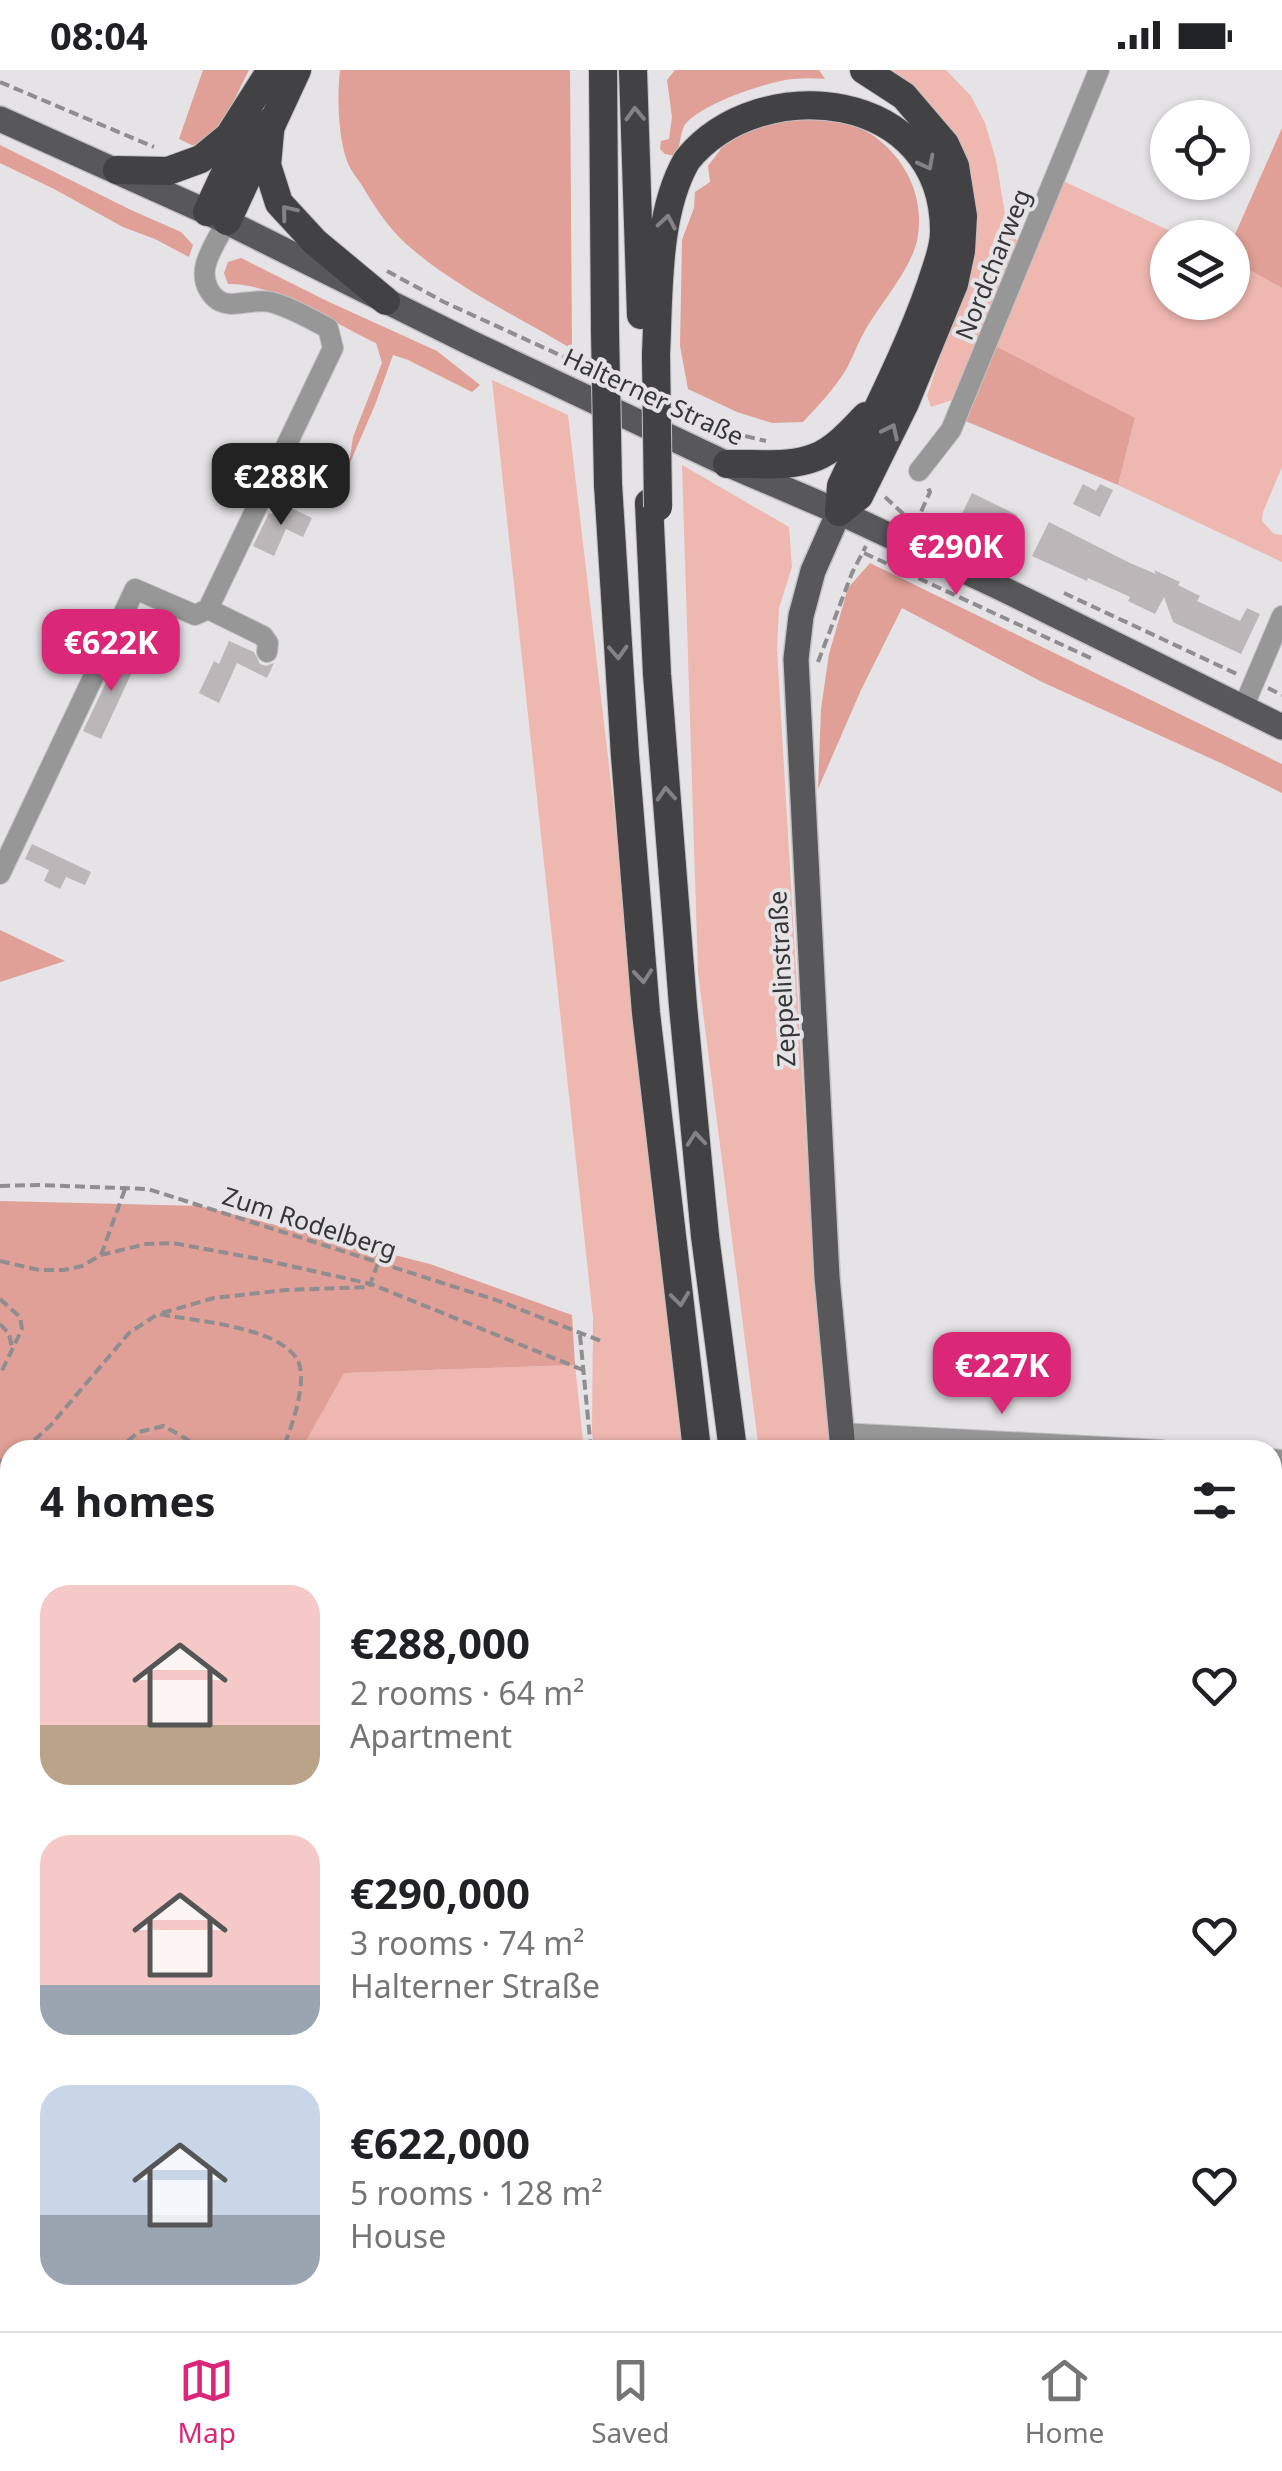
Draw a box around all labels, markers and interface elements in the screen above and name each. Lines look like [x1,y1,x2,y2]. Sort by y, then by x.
text: 08:04 [50,9,148,61]
map controls [1150,100,1250,320]
button: locate [1150,100,1250,200]
one-way arrow [624,105,645,121]
one-way arrow [915,153,934,171]
street label: Nordcharweg [946,183,1038,345]
one-way arrow [282,205,300,223]
one-way arrow [656,214,677,231]
button: layers [1150,220,1250,320]
street label: Halterner Straße [558,339,750,453]
one-way arrow [879,423,899,441]
pin: €288K [211,443,351,528]
text: €288K [234,454,328,497]
pin: €290K [886,513,1026,598]
text: €290K [909,524,1003,567]
pin: €622K [41,609,181,694]
text: €622K [64,620,158,663]
one-way arrow [607,644,628,660]
one-way arrow [656,786,678,802]
street label: Zeppelinstraße [759,890,803,1068]
one-way arrow [632,968,654,984]
one-way arrow [686,1130,707,1146]
street label: Zum Rodelberg [219,1178,401,1266]
one-way arrow [669,1291,690,1307]
pin: €227K [932,1332,1072,1417]
text: €227K [955,1343,1049,1386]
text: 4 homes [40,1472,216,1529]
icon: filters [1187,1473,1242,1528]
text: €288,000 [350,1614,530,1671]
icon: home [120,1625,240,1745]
icon: heart [1187,1658,1242,1713]
text: 2 rooms · 64 m² [350,1671,584,1714]
text: Apartment [350,1714,512,1757]
text: €290,000 [350,1864,530,1921]
icon: home [120,1875,240,1995]
icon: heart [1187,1908,1242,1963]
text: 3 rooms · 74 m² [350,1921,584,1964]
text: Halterner Straße [350,1964,600,2007]
text: €622,000 [350,2114,530,2171]
icon: home [120,2125,240,2245]
icon: heart [1187,2158,1242,2213]
text: 5 rooms · 128 m² [350,2171,603,2214]
text: House [350,2214,446,2257]
tab: Map [178,2353,236,2451]
tab: Saved [591,2353,669,2451]
tab: Home [1025,2353,1104,2451]

